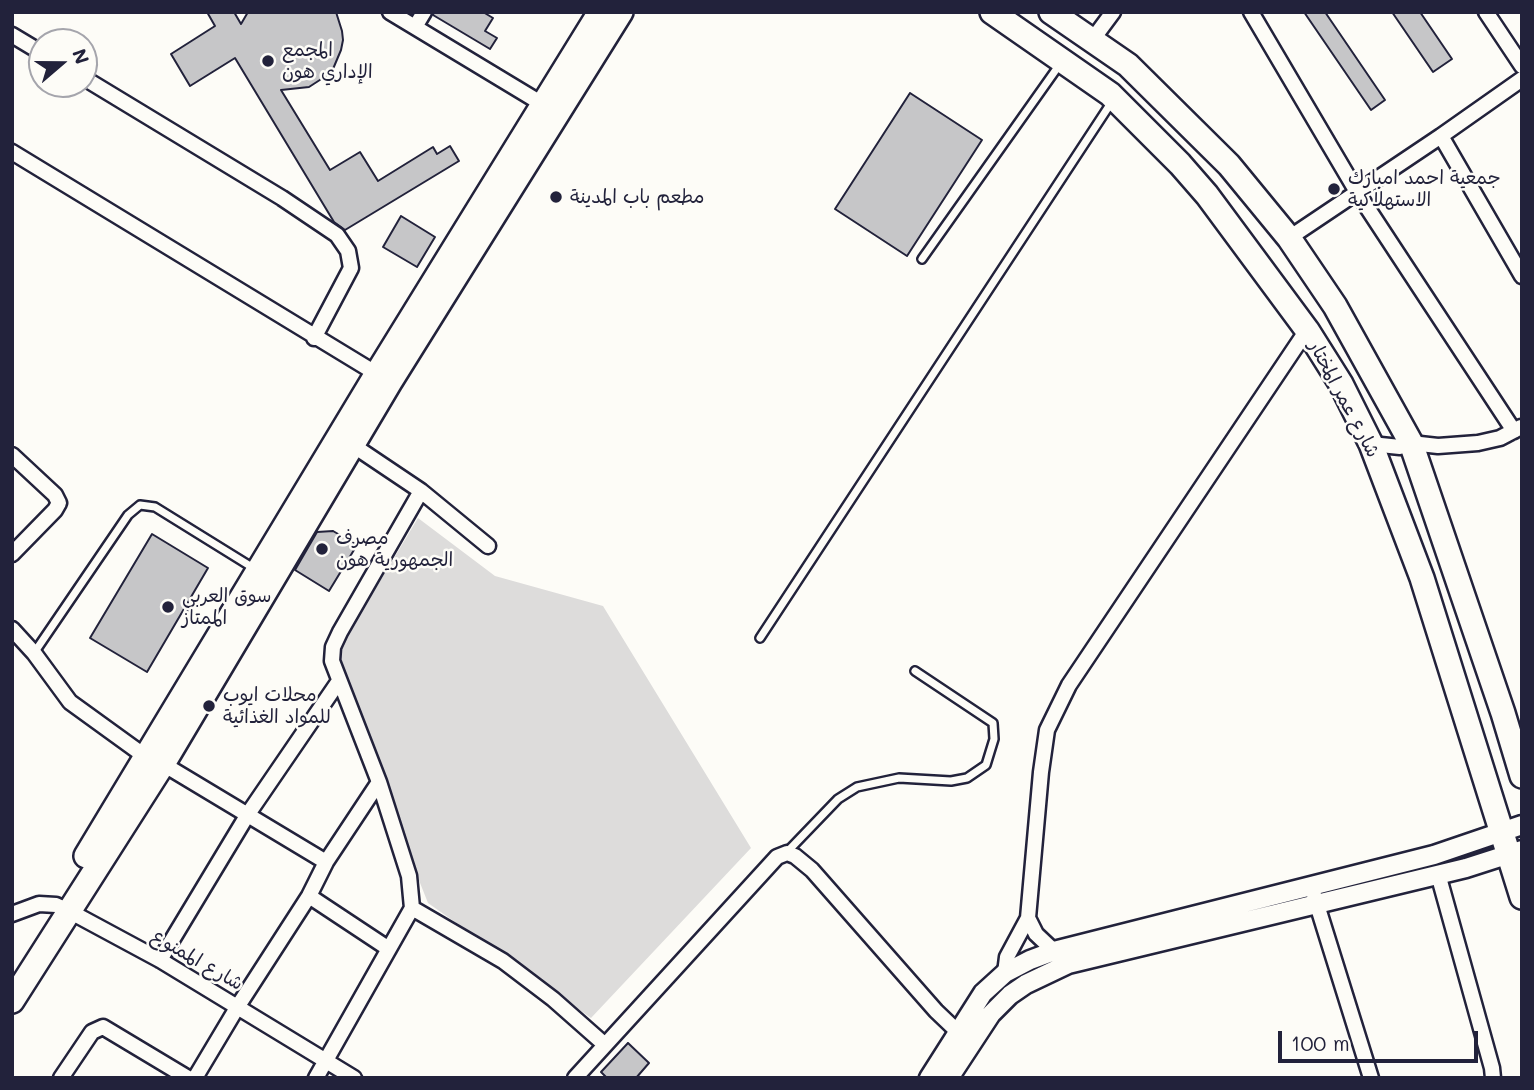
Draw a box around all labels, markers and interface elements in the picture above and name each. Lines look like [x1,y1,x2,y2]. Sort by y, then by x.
north arrow [28,28,98,98]
place label: المجمع الإداري هون [282,39,373,83]
text: N [67,45,96,67]
marker: المجمع الإداري هون [260,53,276,69]
place label: جمعية احمد امبارك الاستهلاكية [1348,167,1501,211]
marker: جمعية احمد امبارك الاستهلاكية [1326,181,1342,197]
place label: مطعم باب المدينة [570,186,704,208]
marker: مطعم باب المدينة [548,189,564,205]
street label: شارع عمر المختار [1304,337,1384,461]
place label: مصرف الجمهورية هون [336,527,453,571]
marker: مصرف الجمهورية هون [314,541,330,557]
place label: سوق العربي الممتاز [182,585,271,629]
marker: سوق العربي الممتاز [160,599,176,615]
place label: محلات ايوب للمواد الغذائية [223,684,331,728]
marker: محلات ايوب للمواد الغذائية [201,698,217,714]
street label: شارع الممنوع [147,925,247,995]
scale bar [1282,1016,1482,1060]
text: 100 m [1291,1029,1350,1056]

